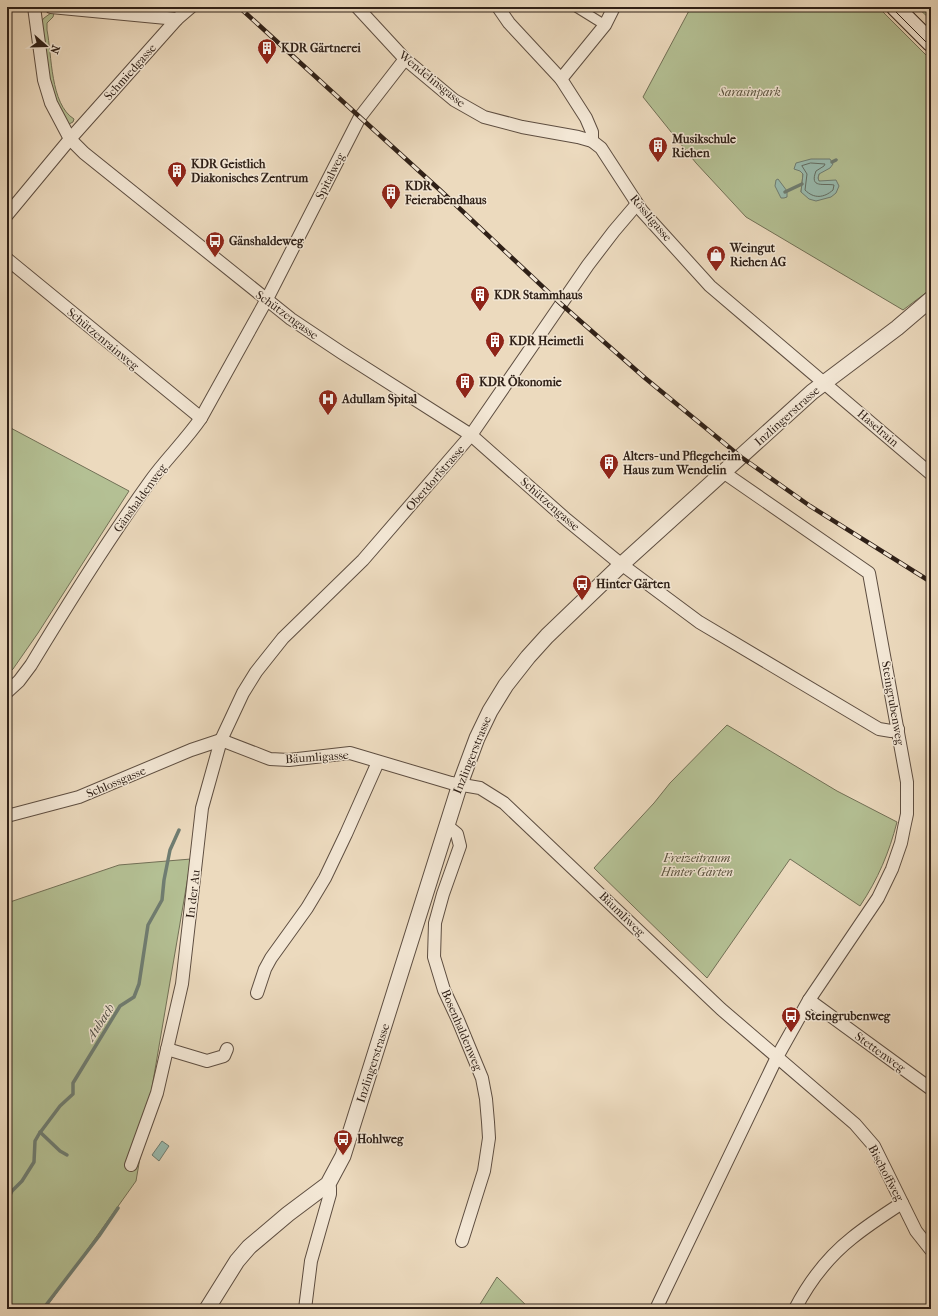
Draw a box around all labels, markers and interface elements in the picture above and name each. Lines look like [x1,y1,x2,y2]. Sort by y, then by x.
north arrow [26,26,66,66]
building icon: KDR Gärtnerei [256,37,278,65]
street label: Schmiedgasse [101,41,159,103]
place label: KDR Gärtnerei [281,41,361,55]
text: N [47,43,62,56]
street label: Wendelinsgasse [395,47,468,110]
park label: Sarasinpark [718,85,781,99]
place label: Musikschule Riehen [671,132,736,160]
building icon: Musikschule Riehen [647,135,669,163]
street label: Spitalweg [312,150,348,202]
place label: KDR Geistlich Diakonisches Zentrum [191,157,309,185]
building icon: KDR Geistlich Diakonisches Zentrum [166,160,188,188]
place label: KDR Feierabendhaus [404,179,487,207]
building icon: KDR Feierabendhaus [380,182,402,210]
street label: Rössligasse [627,192,675,244]
bus stop icon: Gänshaldeweg [204,230,226,258]
place label: Gänshaldeweg [229,234,304,249]
place label: Weingut Riehen AG [729,241,787,269]
shop icon: Weingut Riehen AG [705,244,727,272]
building icon: KDR Stammhaus [469,284,491,312]
street label: Schützengasse [253,288,321,342]
place label: KDR Stammhaus [494,288,583,302]
street label: Schützenrainweg [64,305,142,373]
building icon: KDR Heimetli [484,330,506,358]
place label: KDR Heimetli [509,334,584,348]
building icon: KDR Ökonomie [454,371,476,399]
place label: KDR Ökonomie [479,374,562,389]
street label: Inzlingerstrasse [752,383,822,449]
hospital icon: Adullam Spital [317,388,339,416]
place label: Adullam Spital [341,392,418,407]
street label: Haselrain [855,406,901,450]
street label: Oberdorfstrasse [403,442,467,514]
place label: Alters- und Pflegeheim Haus zum Wendelin [622,449,742,477]
building icon: Alters- und Pflegeheim Haus zum Wendelin [598,452,620,480]
street label: Gänshaldenweg [110,461,170,535]
street label: Schützengasse [517,474,583,534]
bus stop icon: Hinter Gärten [571,573,593,601]
place label: Hinter Gärten [596,577,671,591]
street label: Steingrubenweg [879,660,907,747]
street label: Inzlingerstrasse [450,714,494,796]
street label: Bäumligasse [285,748,349,766]
street label: Schlossgasse [84,763,148,801]
park label: Freizeitraum Hinter Gärten [660,851,733,879]
street label: In der Au [183,869,203,919]
street label: Bäumliweg [596,889,648,940]
street label: Bosenhaldenweg [439,987,486,1073]
water label: Aubach [82,1001,117,1045]
bus stop icon: Steingrubenweg [780,1005,802,1033]
place label: Steingrubenweg [805,1009,891,1024]
street label: Inzlingerstrasse [354,1022,392,1104]
street label: Stettenweg [852,1029,908,1075]
bus stop icon: Hohlweg [332,1128,354,1156]
place label: Hohlweg [357,1132,404,1147]
street label: Bischoffweg [865,1142,907,1204]

